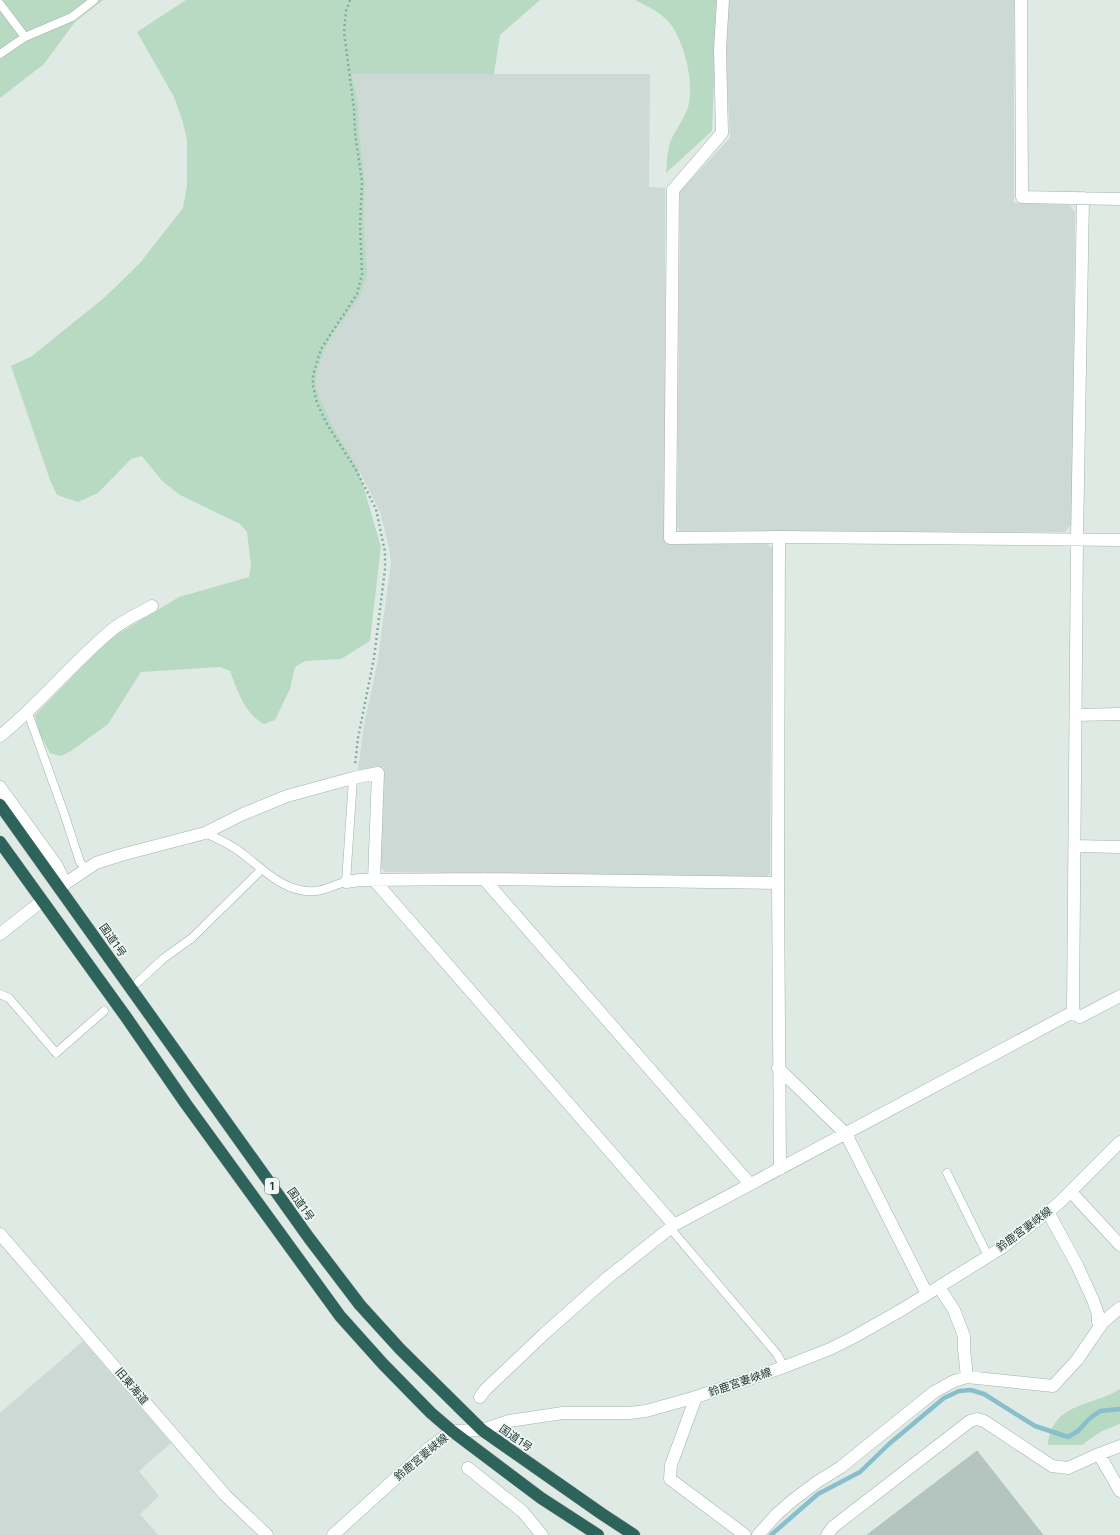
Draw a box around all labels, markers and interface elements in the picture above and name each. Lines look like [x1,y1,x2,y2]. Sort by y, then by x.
street label: 国道1号 [97,921,129,959]
road number: 1 [265,1178,279,1194]
street label: 国道1号 [285,1185,317,1223]
street label: 鈴鹿宮妻峡線 [993,1204,1055,1254]
street label: 旧東海道 [112,1365,152,1407]
street label: 鈴鹿宮妻峡線 [707,1365,773,1399]
street label: 国道1号 [497,1422,535,1454]
street label: 鈴鹿宮妻峡線 [391,1430,451,1484]

